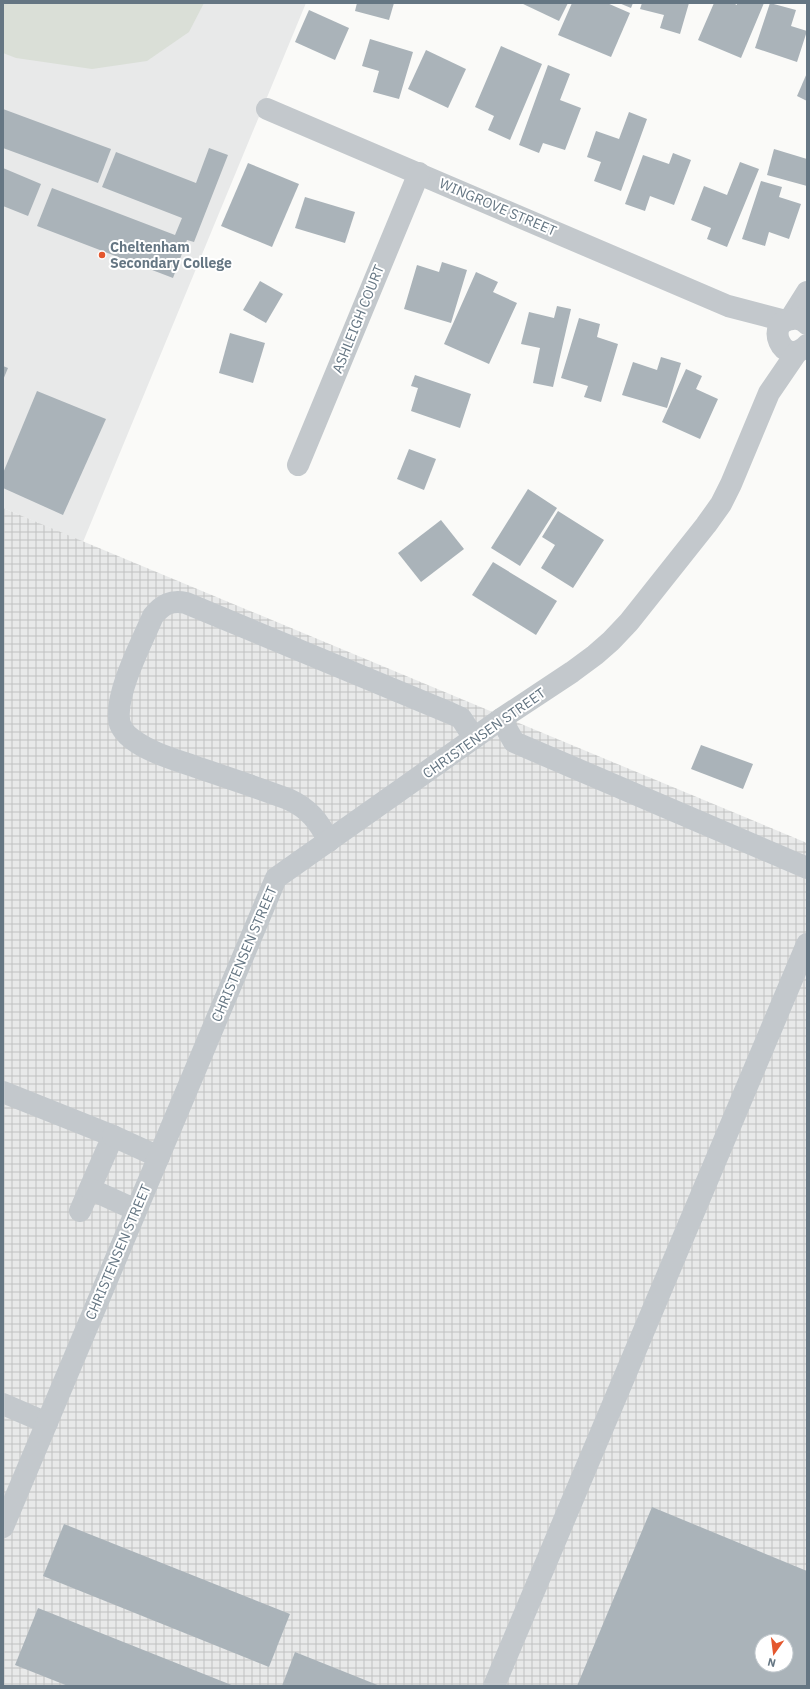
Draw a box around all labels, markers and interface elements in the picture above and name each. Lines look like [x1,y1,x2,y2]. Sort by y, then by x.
street label: WINGROVE STREET [437,174,559,240]
place label: Cheltenham Secondary College [110,238,232,272]
marker: Cheltenham Secondary College [97,250,107,260]
street label: ASHLEIGH COURT [328,262,388,376]
street label: CHRISTENSEN STREET [419,684,549,782]
street label: CHRISTENSEN STREET [207,883,281,1025]
street label: CHRISTENSEN STREET [81,1181,155,1323]
north arrow [754,1633,794,1673]
text: N [766,1655,777,1670]

